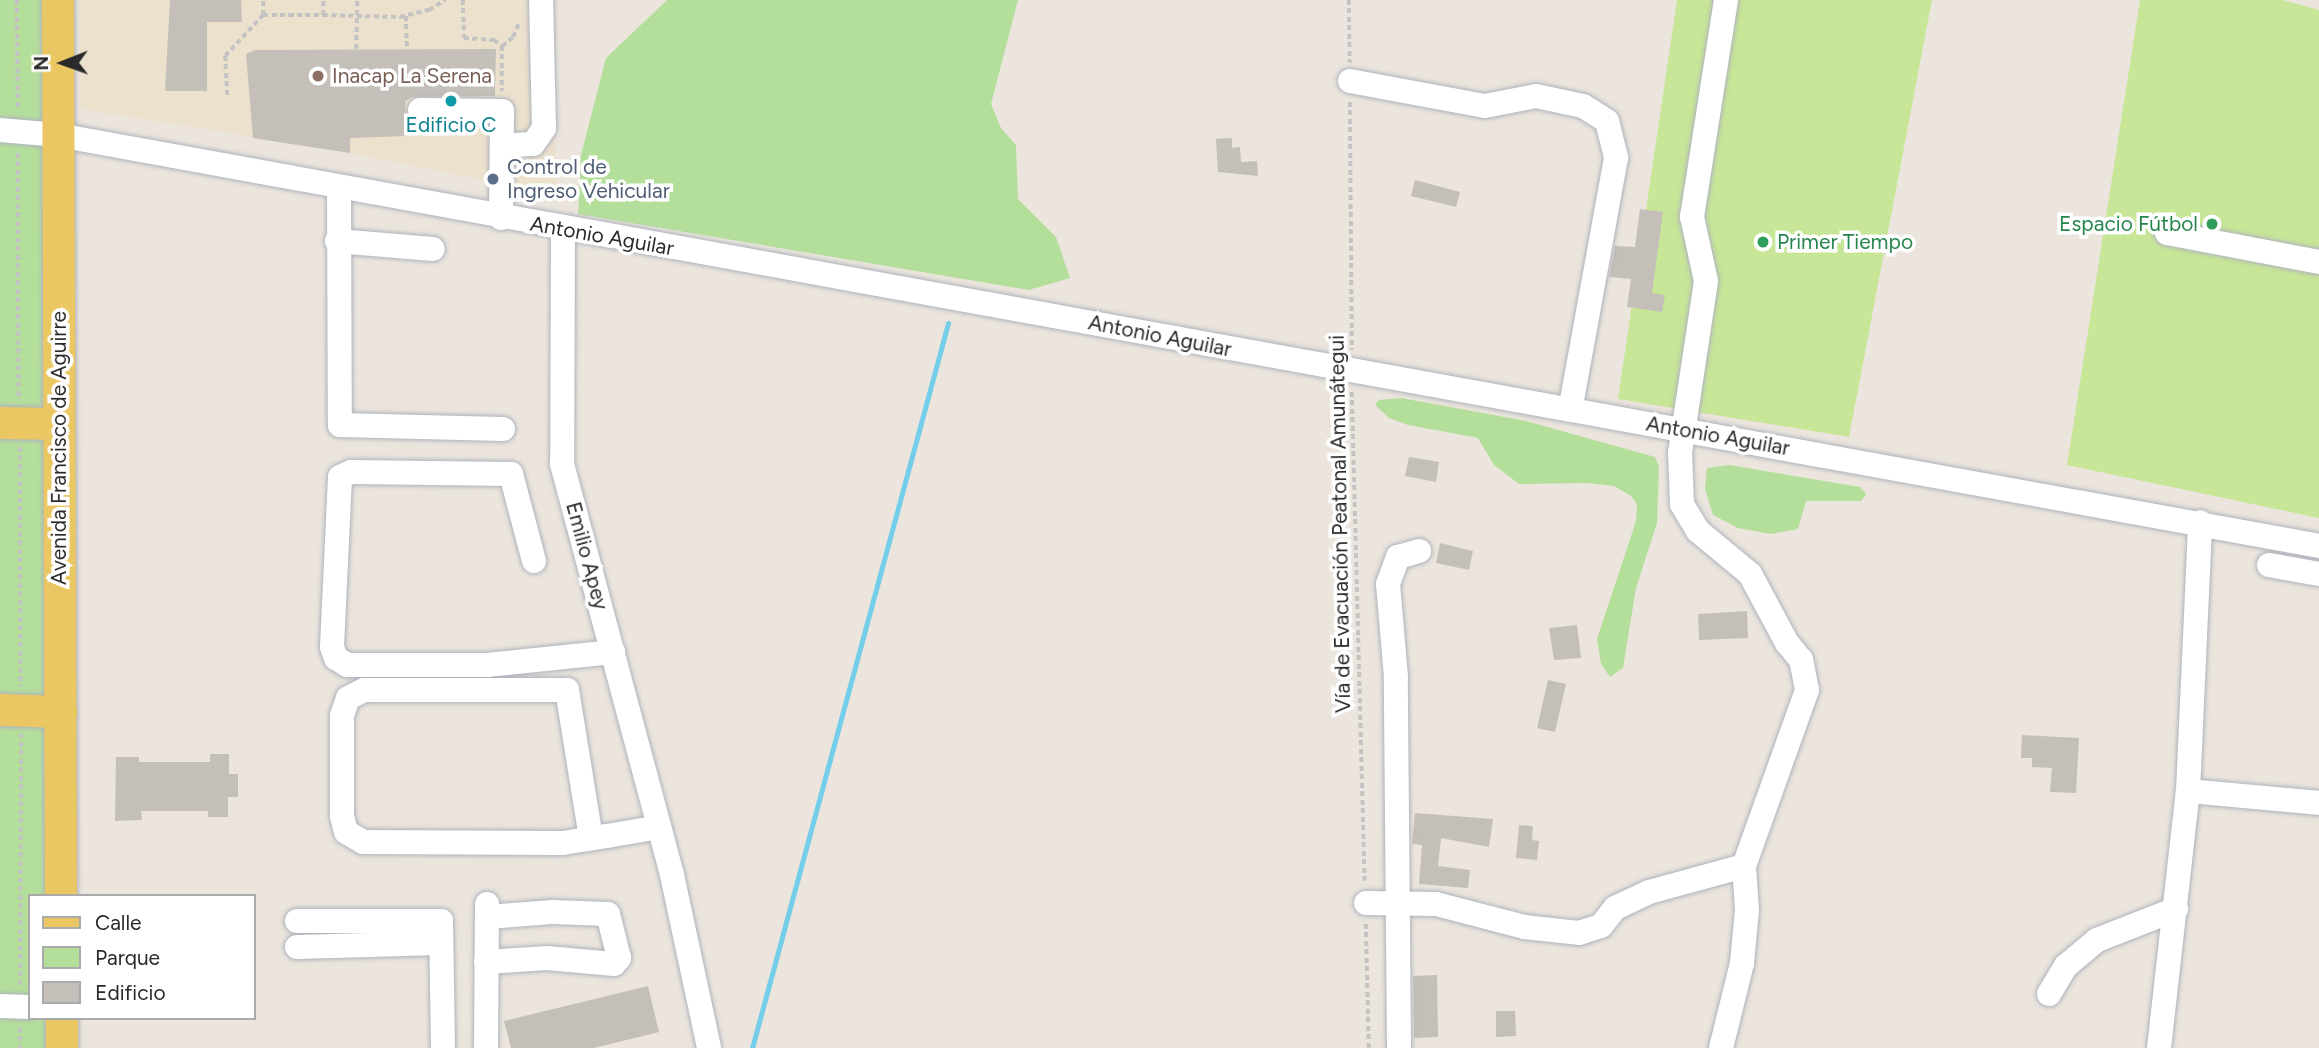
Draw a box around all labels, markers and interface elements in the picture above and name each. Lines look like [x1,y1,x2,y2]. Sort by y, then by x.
north arrow [28,28,98,98]
text: N [30,56,53,71]
place label: Inacap La Serena [332,63,492,89]
marker: Inacap La Serena [310,68,326,84]
marker: Edificio C [443,93,459,109]
place label: Edificio C [406,112,496,138]
place label: Control de Ingreso Vehicular [507,154,670,204]
marker: Control de Ingreso Vehicular [485,171,501,187]
street label: Antonio Aguilar [528,211,676,261]
place label: Espacio Fútbol [2059,211,2198,237]
marker: Espacio Fútbol [2204,216,2220,232]
place label: Primer Tiempo [1777,229,1913,255]
marker: Primer Tiempo [1755,234,1771,250]
street label: Antonio Aguilar [1086,310,1234,362]
street label: Avenida Francisco de Aguirre [46,311,72,585]
street label: Vía de Evacuación Peatonal Amunátegui [1324,335,1356,713]
street label: Antonio Aguilar [1644,411,1792,461]
street label: Emilio Apey [560,499,614,613]
legend [28,894,256,1020]
text: Calle [95,910,142,935]
text: Parque [95,945,160,970]
text: Edificio [95,980,166,1005]

